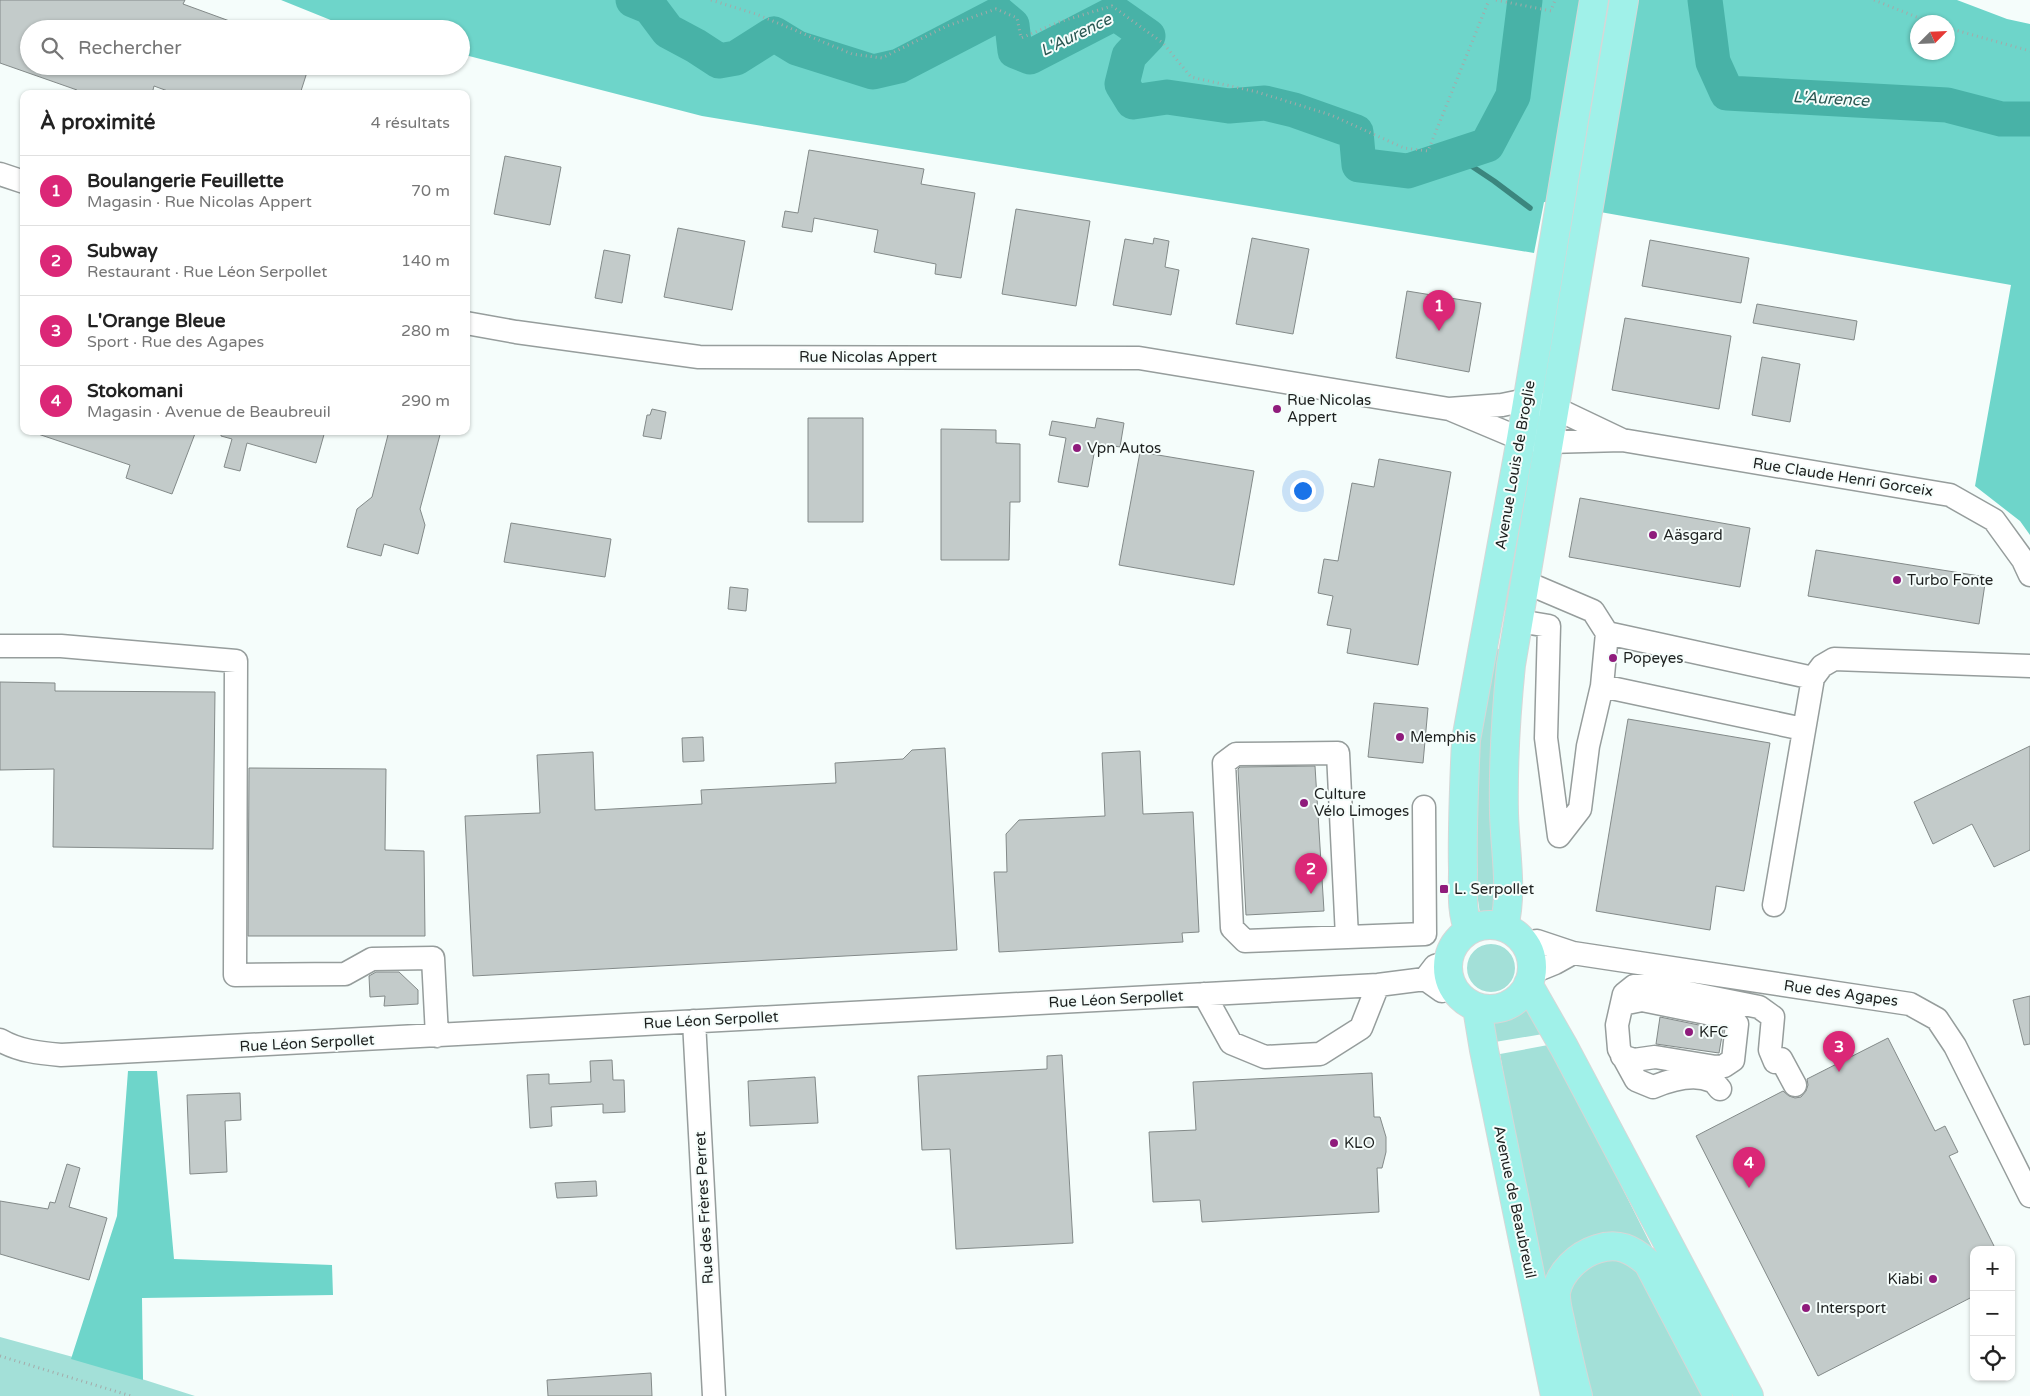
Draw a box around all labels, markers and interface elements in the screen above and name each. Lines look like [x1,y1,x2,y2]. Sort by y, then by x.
water label: L'Aurence [1037,9,1116,61]
north arrow [1910,15,1955,60]
search box [20,20,470,75]
icon: search [38,34,66,62]
text: Rechercher [78,37,181,59]
water label: L'Aurence [1792,87,1871,111]
text: À proximité [40,110,155,135]
text: 4 résultats [371,113,450,133]
text: Boulangerie Feuillette [87,170,284,192]
text: 1 [51,181,61,201]
text: 70 m [411,181,450,201]
text: Magasin · Rue Nicolas Appert [87,192,312,212]
text: Subway [87,240,158,262]
text: 2 [51,251,61,271]
text: 140 m [401,251,450,271]
text: Restaurant · Rue Léon Serpollet [87,262,327,282]
pin: 1 [1423,290,1455,331]
text: L'Orange Bleue [87,310,225,332]
text: 3 [51,321,61,341]
text: 280 m [401,321,450,341]
text: Sport · Rue des Agapes [87,332,264,352]
street label: Rue Nicolas Appert [799,348,937,366]
street label: Avenue Louis de Broglie [1491,379,1539,551]
text: Stokomani [87,380,183,402]
text: 4 [51,391,61,411]
text: 290 m [401,391,450,411]
place label: Rue Nicolas Appert [1287,391,1371,426]
text: Magasin · Avenue de Beaubreuil [87,402,331,422]
marker: Rue Nicolas Appert [1271,403,1283,415]
place label: Vpn Autos [1087,439,1161,457]
marker: Vpn Autos [1071,442,1083,454]
street label: Rue Claude Henri Gorceix [1752,454,1934,500]
your location [1290,478,1316,504]
place label: Aäsgard [1663,526,1723,544]
marker: Aäsgard [1647,529,1659,541]
place label: Turbo Fonte [1907,571,1993,589]
marker: Turbo Fonte [1891,574,1903,586]
place label: Popeyes [1623,649,1684,667]
marker: Popeyes [1607,652,1619,664]
place label: Memphis [1410,728,1476,746]
marker: Memphis [1394,731,1406,743]
place label: Culture Vélo Limoges [1314,785,1409,820]
marker: Culture Vélo Limoges [1298,797,1310,809]
pin: 2 [1295,853,1327,894]
place label: L. Serpollet [1454,880,1534,898]
marker: L. Serpollet [1438,883,1450,895]
street label: Rue des Agapes [1783,976,1899,1010]
street label: Rue Léon Serpollet [1048,986,1184,1012]
street label: Rue Léon Serpollet [643,1007,779,1033]
place label: KFC [1699,1023,1728,1041]
marker: KFC [1683,1026,1695,1038]
street label: Rue Léon Serpollet [239,1030,375,1056]
pin: 3 [1823,1031,1855,1072]
street label: Avenue de Beaubreuil [1490,1124,1540,1280]
street label: Rue des Frères Perret [691,1131,717,1285]
place label: KLO [1344,1134,1375,1152]
marker: KLO [1328,1137,1340,1149]
pin: 4 [1733,1147,1765,1188]
map controls [1970,1246,2015,1381]
button: + [1970,1246,2015,1291]
place label: Kiabi [1888,1270,1923,1288]
marker: Kiabi [1927,1273,1939,1285]
button: − [1970,1291,2015,1336]
place label: Intersport [1816,1299,1886,1317]
marker: Intersport [1800,1302,1812,1314]
button: locate [1970,1336,2015,1381]

